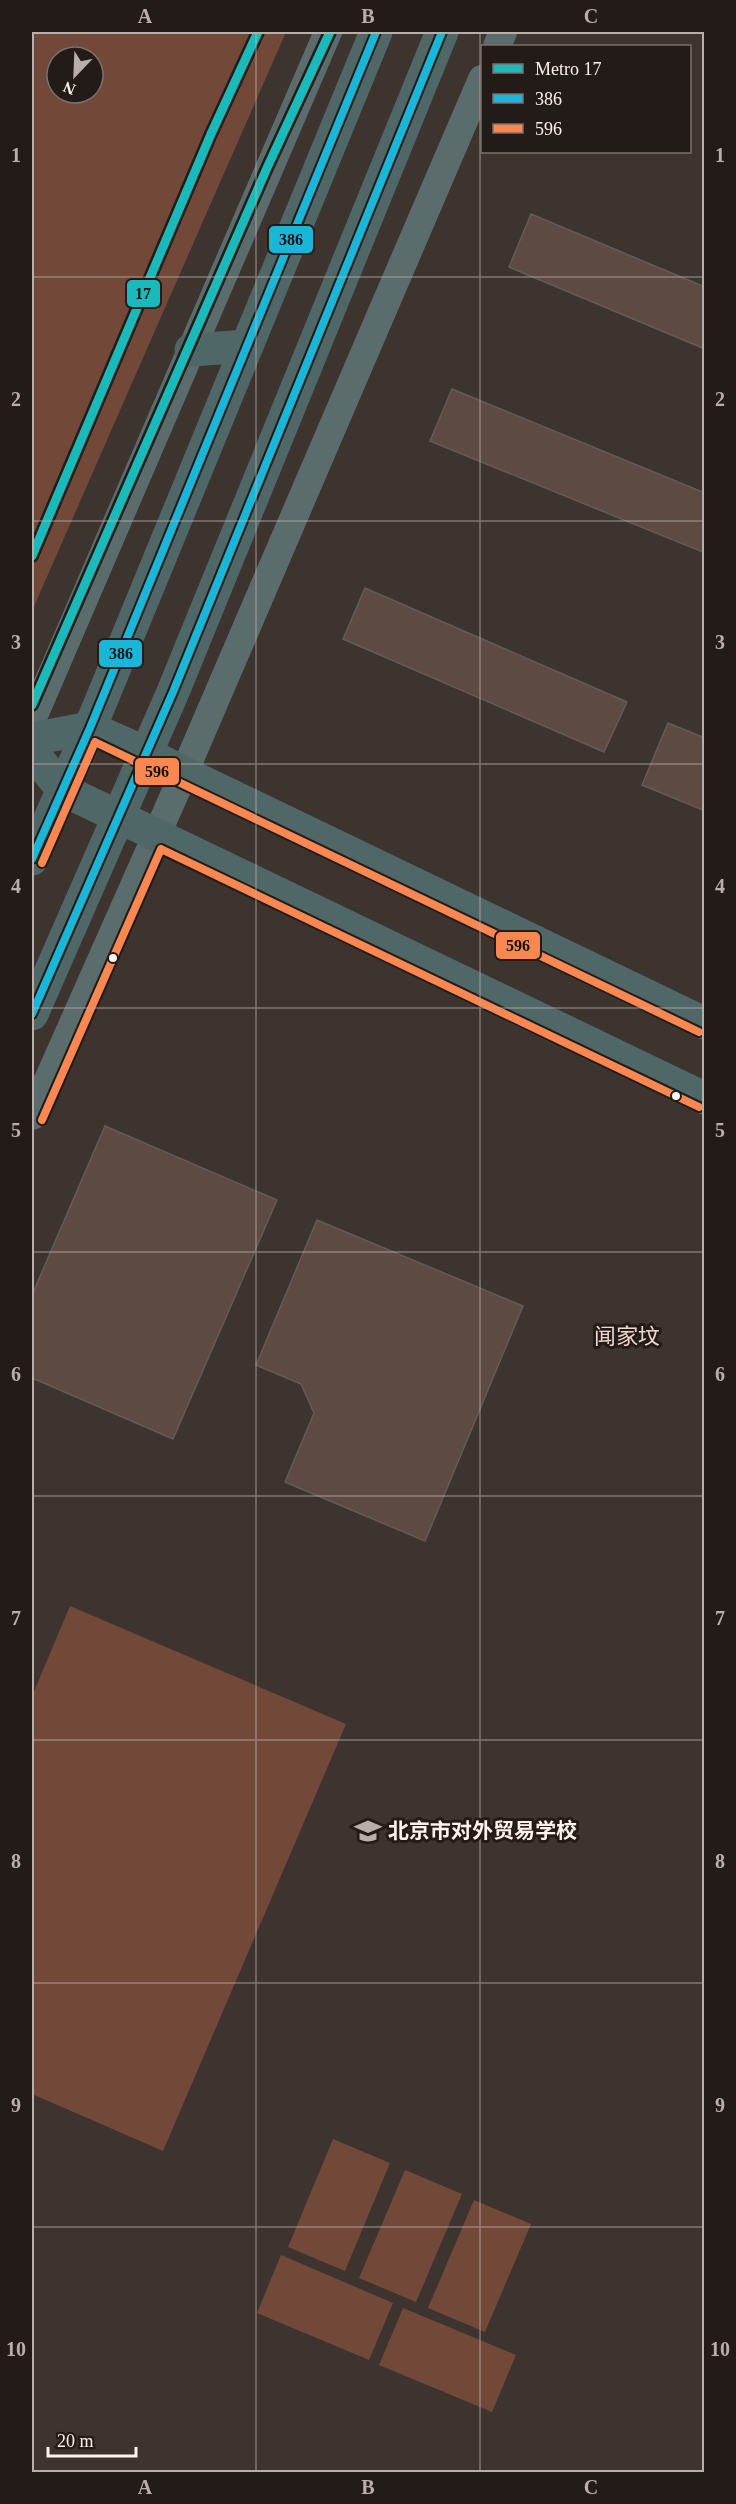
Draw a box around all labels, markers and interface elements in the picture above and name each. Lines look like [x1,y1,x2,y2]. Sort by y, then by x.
text: A [138,5,153,27]
text: B [361,5,375,27]
text: C [584,5,598,27]
north arrow [45,45,105,105]
legend [481,45,691,153]
text: Metro 17 [535,59,602,79]
text: N [60,78,78,98]
text: 386 [535,89,562,109]
text: 596 [535,119,562,139]
text: 1 [11,144,21,166]
text: 1 [715,144,725,166]
line badge: 386 [268,225,314,254]
text: 386 [279,231,303,248]
line badge: 17 [126,279,161,308]
text: 17 [135,285,151,302]
text: 2 [11,388,21,410]
text: 2 [715,388,725,410]
text: 3 [11,631,21,653]
text: 3 [715,631,725,653]
line badge: 386 [98,639,143,668]
text: 386 [109,645,133,662]
line badge: 596 [134,757,180,786]
text: 596 [145,763,169,780]
text: 4 [11,875,21,897]
text: 4 [715,875,725,897]
line badge: 596 [495,931,541,960]
text: 596 [506,937,530,954]
unlabelled marker [107,952,119,964]
unlabelled marker [670,1090,682,1102]
text: 5 [11,1119,21,1141]
text: 5 [715,1119,725,1141]
district label: 闻家坟 [594,1324,660,1349]
text: 6 [11,1363,21,1385]
text: 6 [715,1363,725,1385]
text: 7 [11,1607,21,1629]
text: 7 [715,1607,725,1629]
school or university icon: 北京市对外贸易学校 [353,1816,383,1846]
place label: 北京市对外贸易学校 [388,1819,577,1843]
text: 8 [11,1850,21,1872]
text: 8 [715,1850,725,1872]
text: 9 [11,2094,21,2116]
text: 9 [715,2094,725,2116]
text: 10 [6,2338,26,2360]
text: 10 [710,2338,730,2360]
scale bar [48,2420,136,2458]
text: 20 m [57,2431,94,2451]
text: A [138,2476,153,2498]
text: B [361,2476,375,2498]
text: C [584,2476,598,2498]

